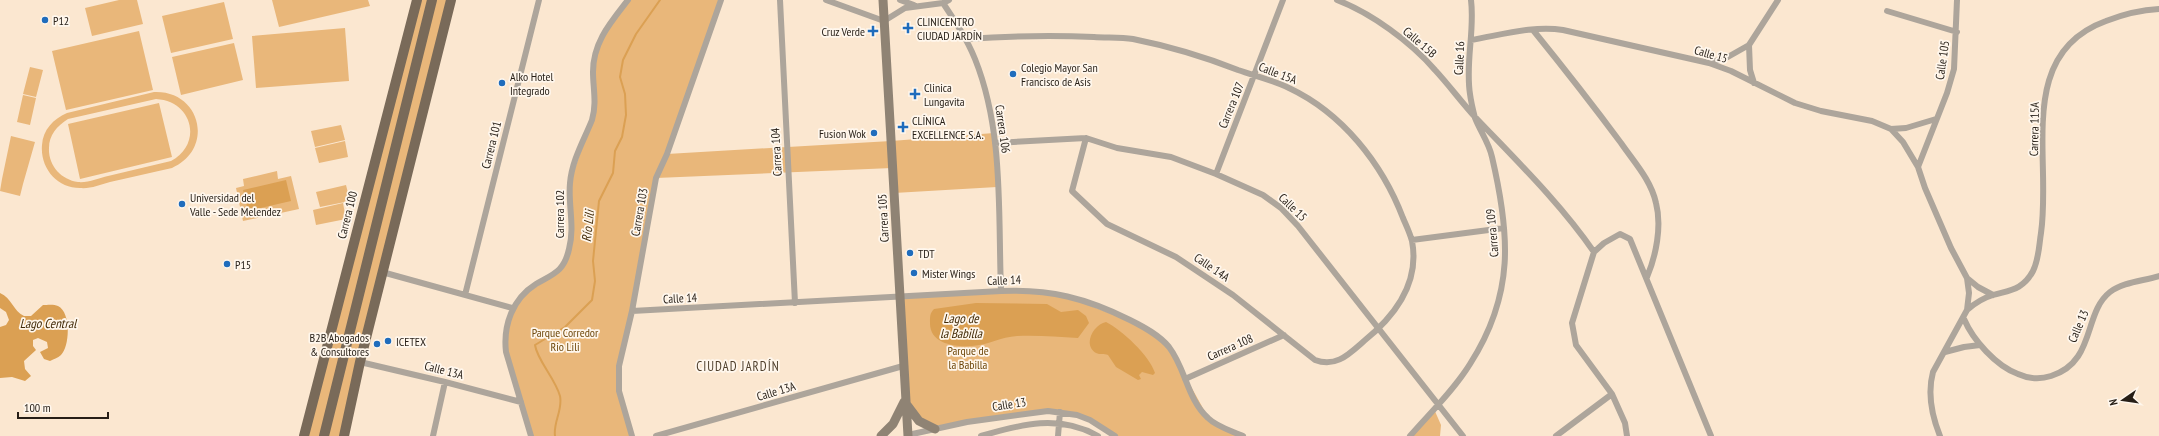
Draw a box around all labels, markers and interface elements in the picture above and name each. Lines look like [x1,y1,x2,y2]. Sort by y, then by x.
place label: P12 [53,13,69,28]
place label: CLINICENTRO CIUDAD JARDÍN [917,14,982,43]
marker: P12 [40,15,50,25]
marker: CLINICENTRO CIUDAD JARDÍN [902,22,914,34]
street label: Calle 15B [1400,23,1440,61]
place label: Cruz Verde [822,24,865,39]
marker: Cruz Verde [868,26,878,36]
street label: Calle 105 [1932,39,1952,81]
street label: Calle 16 [1451,41,1467,75]
street label: Calle 15 [1693,42,1729,66]
street label: Calle 15A [1257,59,1300,87]
place label: Colegio Mayor San Francisco de Asis [1021,60,1098,89]
place label: Alko Hotel Integrado [510,69,554,98]
marker: Colegio Mayor San Francisco de Asis [1008,69,1018,79]
marker: Alko Hotel Integrado [497,78,507,88]
place label: Clinica Lungavita [924,80,965,109]
street label: Carrera 107 [1215,80,1247,130]
marker: Clinica Lungavita [909,88,921,100]
street label: Carrera 115A [2026,101,2042,156]
street label: Carrera 106 [992,104,1014,154]
place label: CLÍNICA EXCELLENCE S.A. [912,113,984,142]
street label: Carrera 101 [478,120,504,170]
marker: CLÍNICA EXCELLENCE S.A. [897,121,909,133]
place label: Fusion Wok [819,126,866,141]
street label: Carrera 104 [767,127,785,177]
marker: Fusion Wok [869,128,879,138]
street label: Carrera 103 [627,187,651,237]
place label: Universidad del Valle - Sede Melendez [189,190,281,219]
street label: Carrera 100 [334,190,360,240]
street label: Carrera 102 [552,190,567,238]
street label: Calle 15 [1276,190,1310,224]
street label: Carrera 105 [874,193,892,243]
marker: Universidad del Valle - Sede Melendez [177,199,187,209]
water label: Río Lili [578,207,598,243]
street label: Carrera 109 [1482,208,1502,258]
place label: TDT [918,246,935,261]
marker: TDT [905,248,915,258]
street label: Calle 14A [1191,250,1233,284]
place label: P15 [235,257,251,272]
marker: P15 [222,259,232,269]
place label: Mister Wings [922,266,975,281]
marker: Mister Wings [909,268,919,278]
street label: Calle 14 [987,272,1022,288]
street label: Calle 14 [663,290,698,306]
street label: Calle 13 [2064,307,2092,345]
water label: Lago de la Babilla [940,310,983,342]
water label: Lago Central [20,315,78,332]
park label: Parque Corredor Rio Lili [532,325,599,354]
place label: B2B Abogados & Consultores [310,330,369,359]
street label: Carrera 108 [1205,330,1255,364]
place label: ICETEX [396,334,426,349]
marker: ICETEX [383,336,393,346]
marker: B2B Abogados & Consultores [372,339,382,349]
park label: Parque de la Babilla [947,343,989,372]
street label: Calle 13A [423,358,465,382]
district label: CIUDAD JARDÍN [696,358,780,375]
street label: Calle 13A [755,378,797,404]
north arrow [2103,380,2143,420]
scale bar [18,394,108,420]
street label: Calle 13 [991,394,1027,414]
text: N [2106,398,2121,407]
text: 100 m [24,400,51,415]

